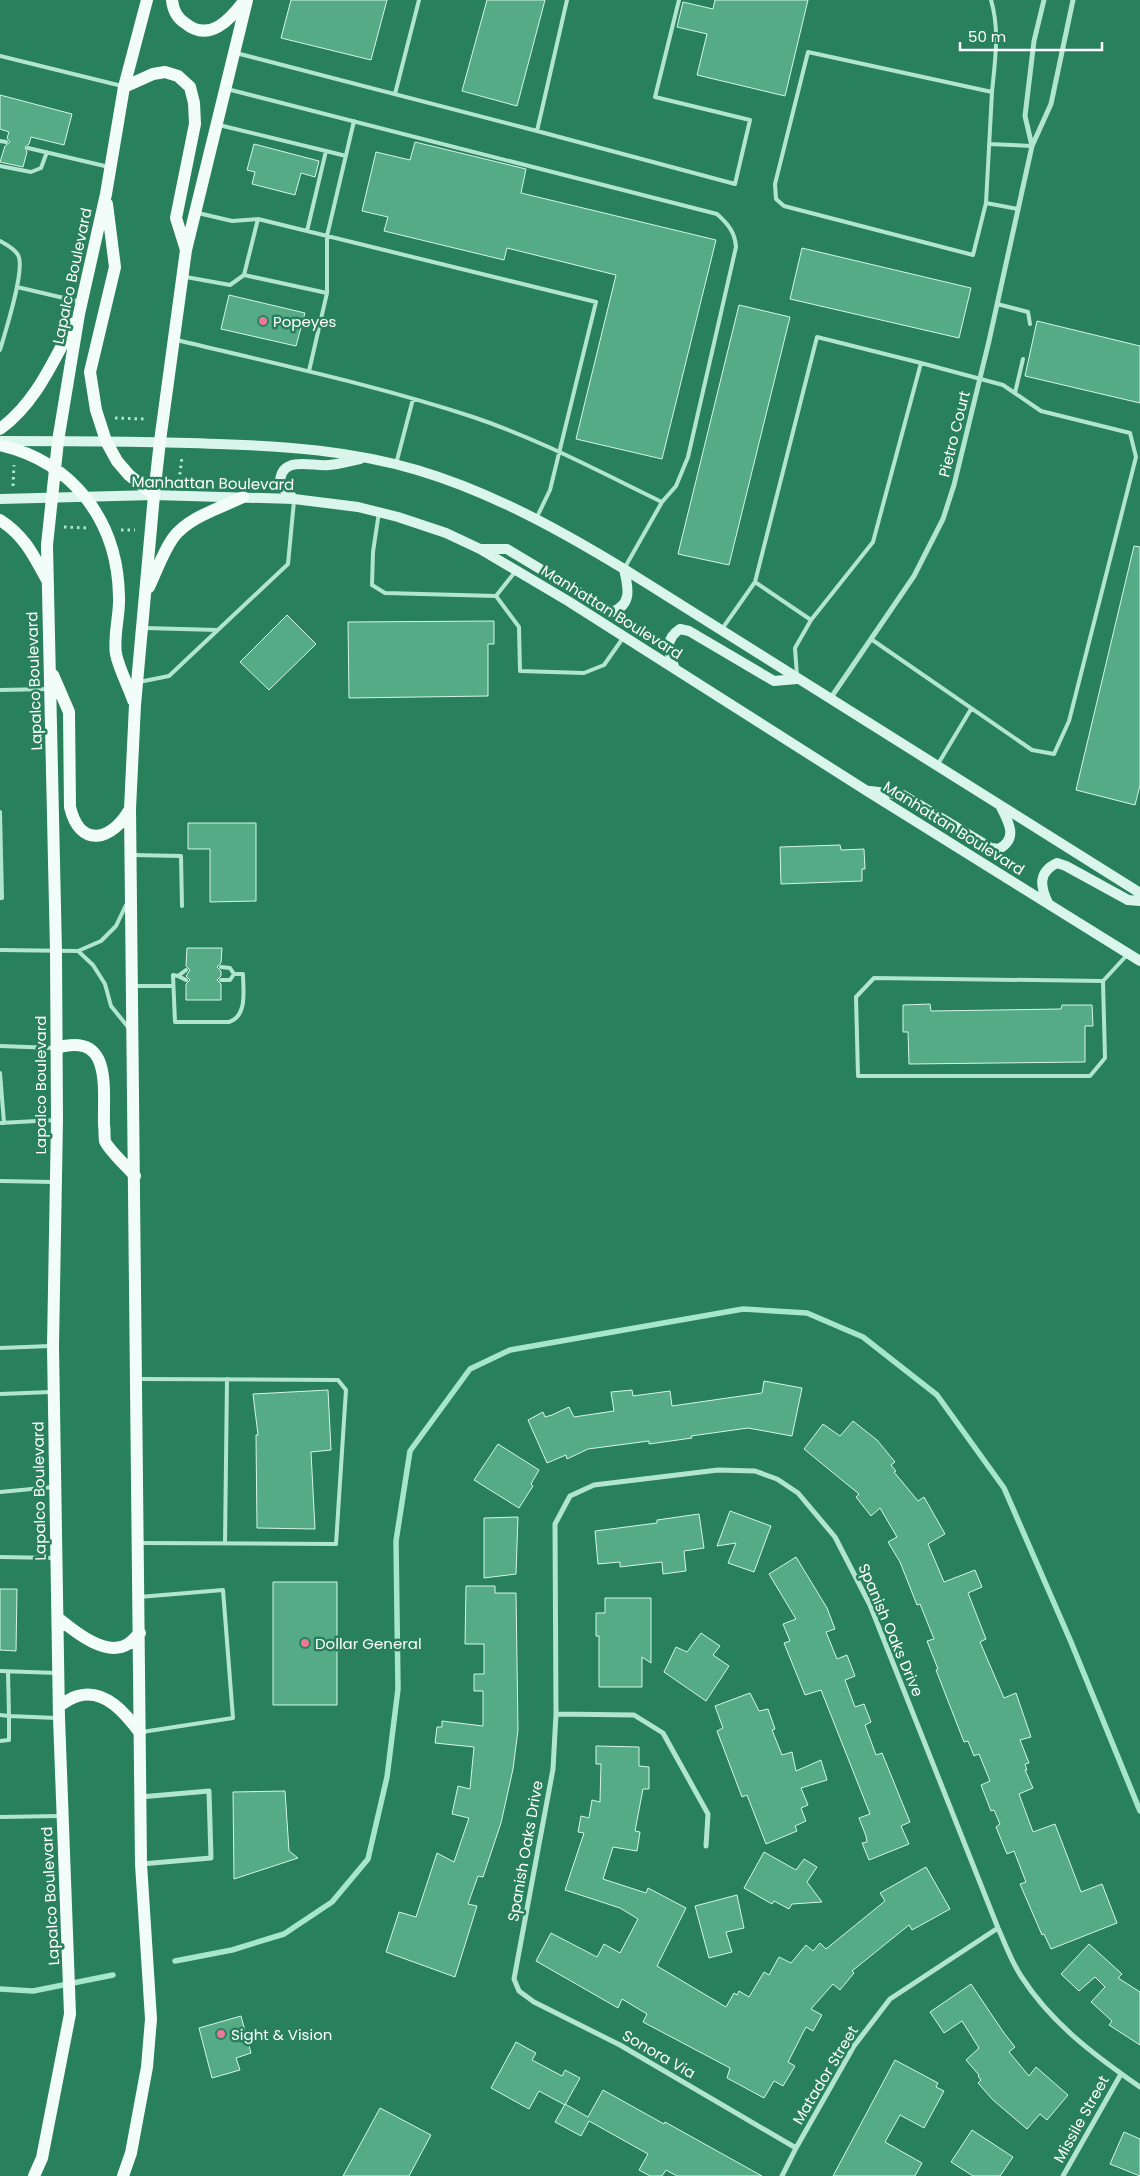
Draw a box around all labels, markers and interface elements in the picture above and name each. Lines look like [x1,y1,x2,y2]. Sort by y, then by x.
scale bar [960,20,1102,52]
text: 50 m [968,26,1006,47]
street label: Lapalco Boulevard [47,206,97,346]
place label: Popeyes [273,311,336,332]
marker: Popeyes [257,315,269,327]
street label: Pietro Court [933,389,975,479]
street label: Manhattan Boulevard [131,471,295,495]
street label: Manhattan Boulevard [537,560,687,664]
street label: Lapalco Boulevard [21,611,47,751]
street label: Manhattan Boulevard [879,776,1029,880]
street label: Lapalco Boulevard [30,1016,51,1154]
street label: Lapalco Boulevard [27,1421,51,1561]
street label: Spanish Oaks Drive [853,1560,929,1700]
place label: Dollar General [315,1633,422,1654]
marker: Dollar General [299,1637,311,1649]
street label: Spanish Oaks Drive [502,1779,548,1923]
street label: Lapalco Boulevard [36,1826,64,1966]
street label: Matador Street [787,2022,863,2128]
place label: Sight & Vision [231,2024,332,2045]
street label: Sonora Via [619,2025,699,2083]
marker: Sight & Vision [215,2028,227,2040]
street label: Missile Street [1048,2072,1114,2166]

